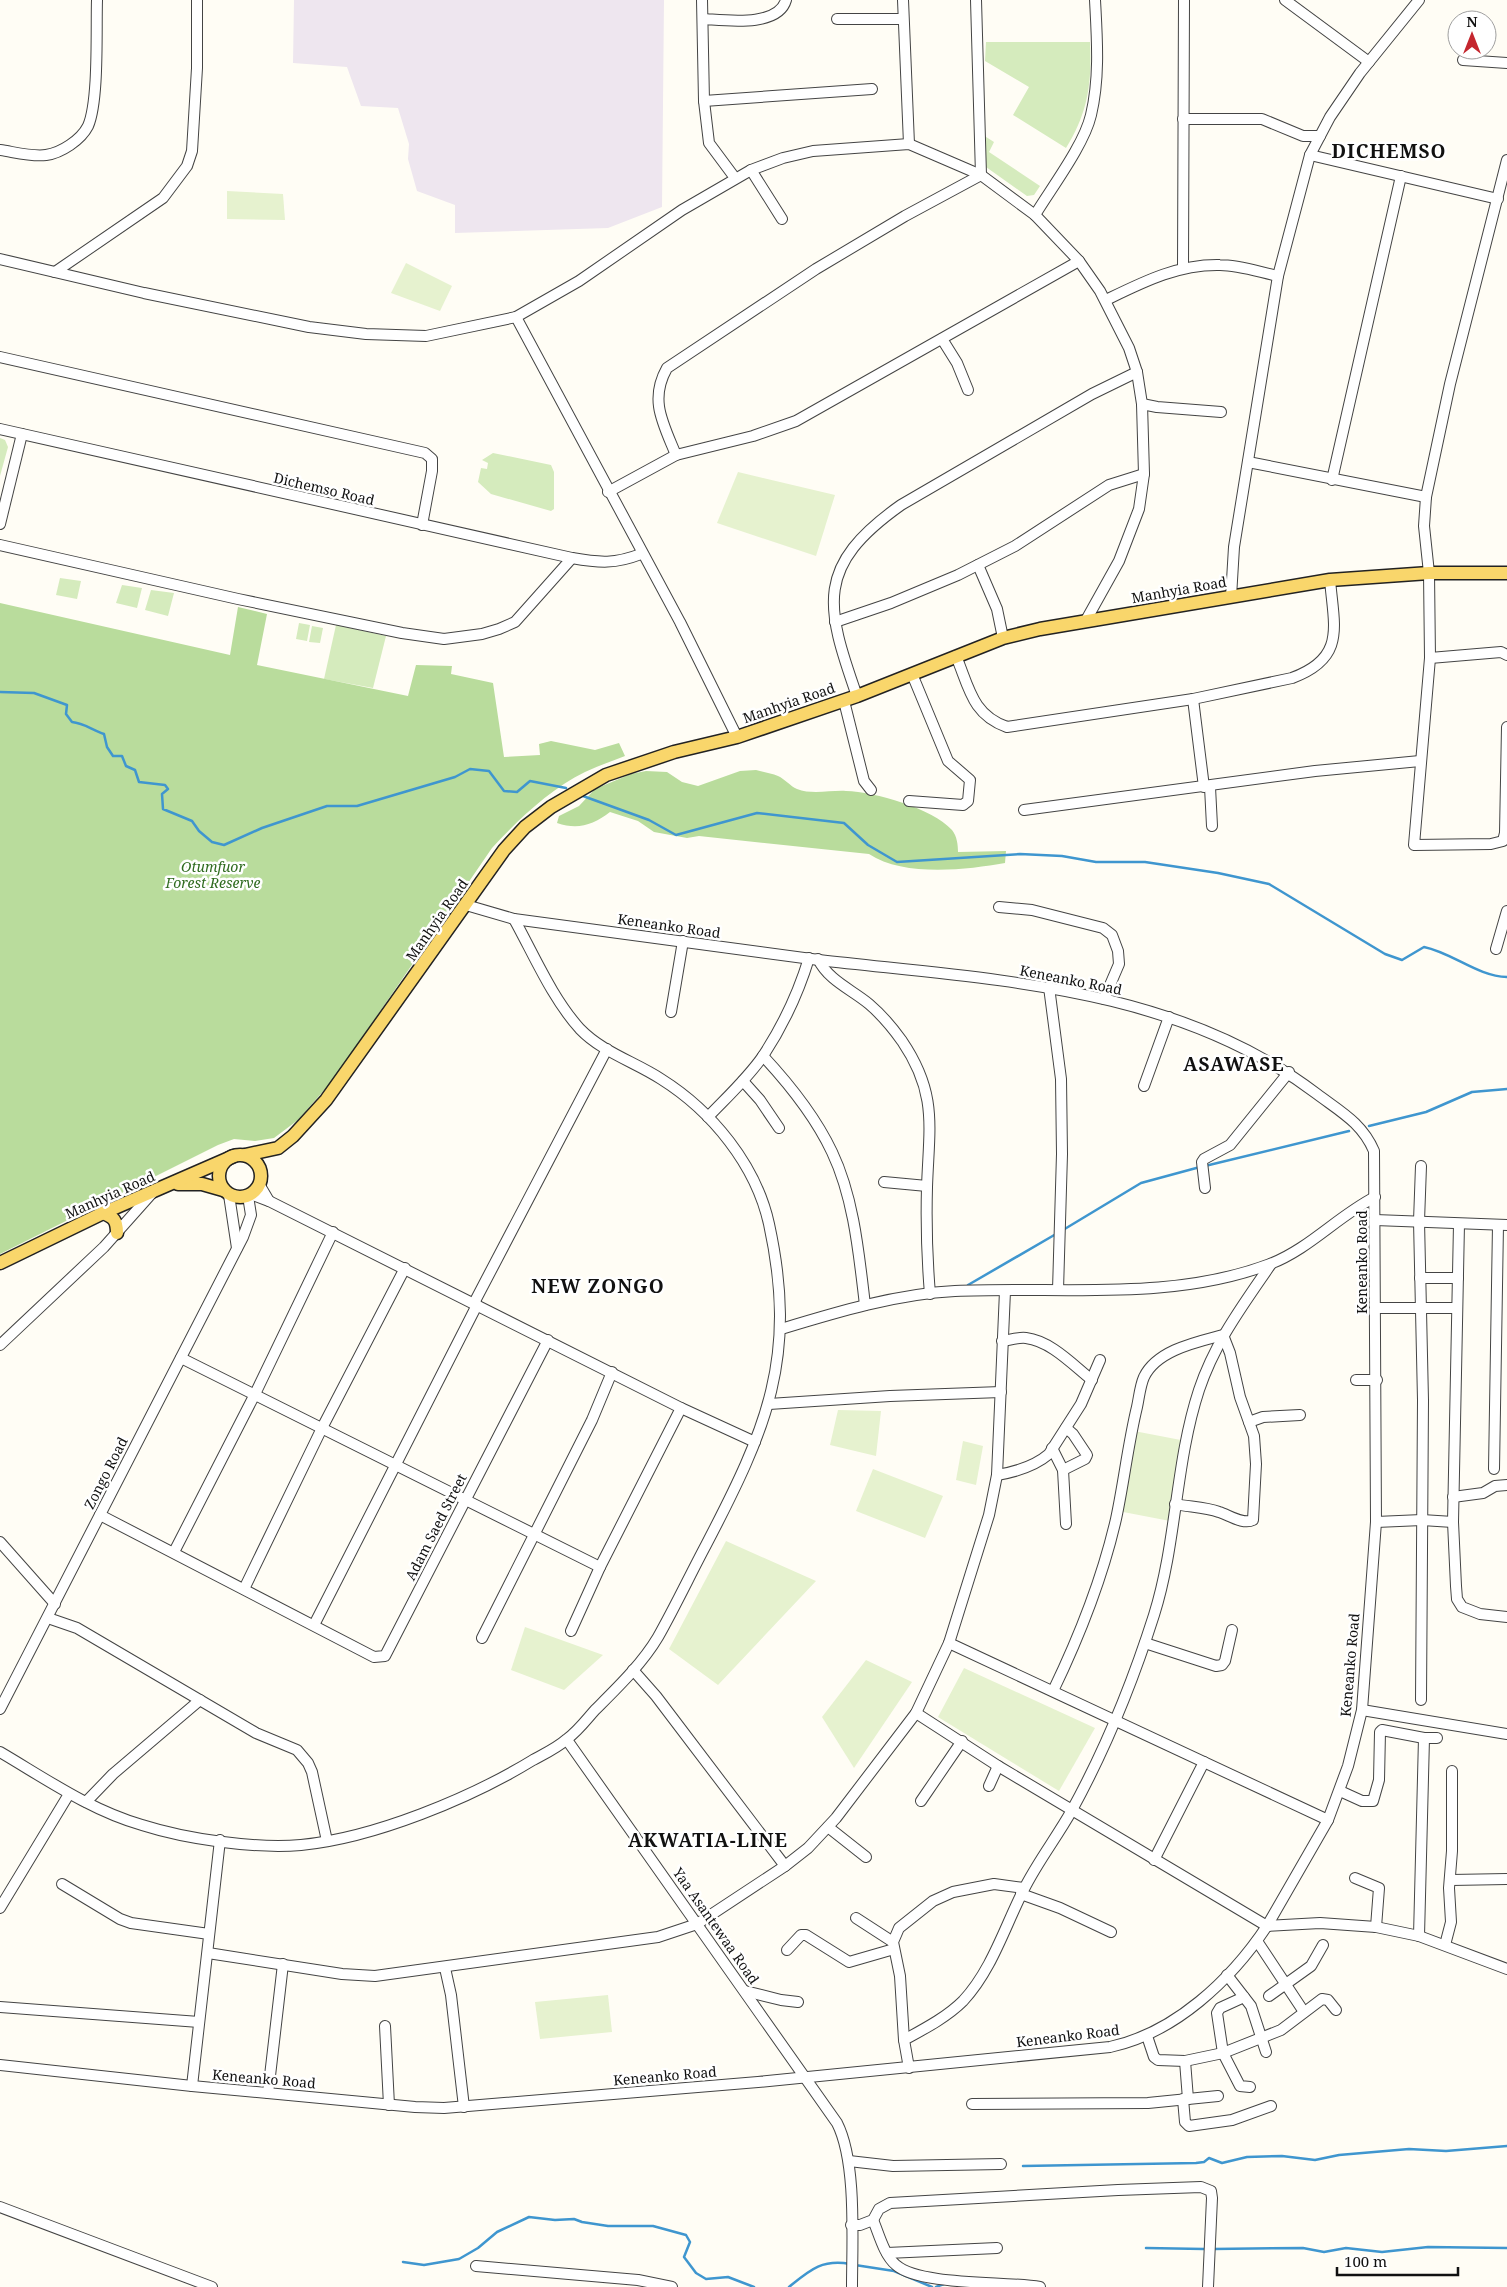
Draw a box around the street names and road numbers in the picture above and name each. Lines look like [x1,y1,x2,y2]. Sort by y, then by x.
street label: Dichemso Road [272,468,377,509]
street label: Manhyia Road [1130,572,1228,607]
street label: Manhyia Road [740,678,838,727]
street label: Manhyia Road [401,874,472,965]
street label: Keneanko Road [616,909,722,942]
street label: Keneanko Road [1018,960,1124,999]
street label: Manhyia Road [62,1166,158,1223]
street label: Keneanko Road [1352,1210,1371,1314]
street label: Zongo Road [79,1433,132,1512]
street label: Adam Saed Street [400,1470,471,1583]
street label: Keneanko Road [1336,1612,1364,1717]
street label: Yaa Asantewaa Road [668,1863,764,1988]
street label: Keneanko Road [1015,2020,1121,2051]
street label: Keneanko Road [612,2061,718,2089]
street label: Keneanko Road [212,2065,317,2093]

